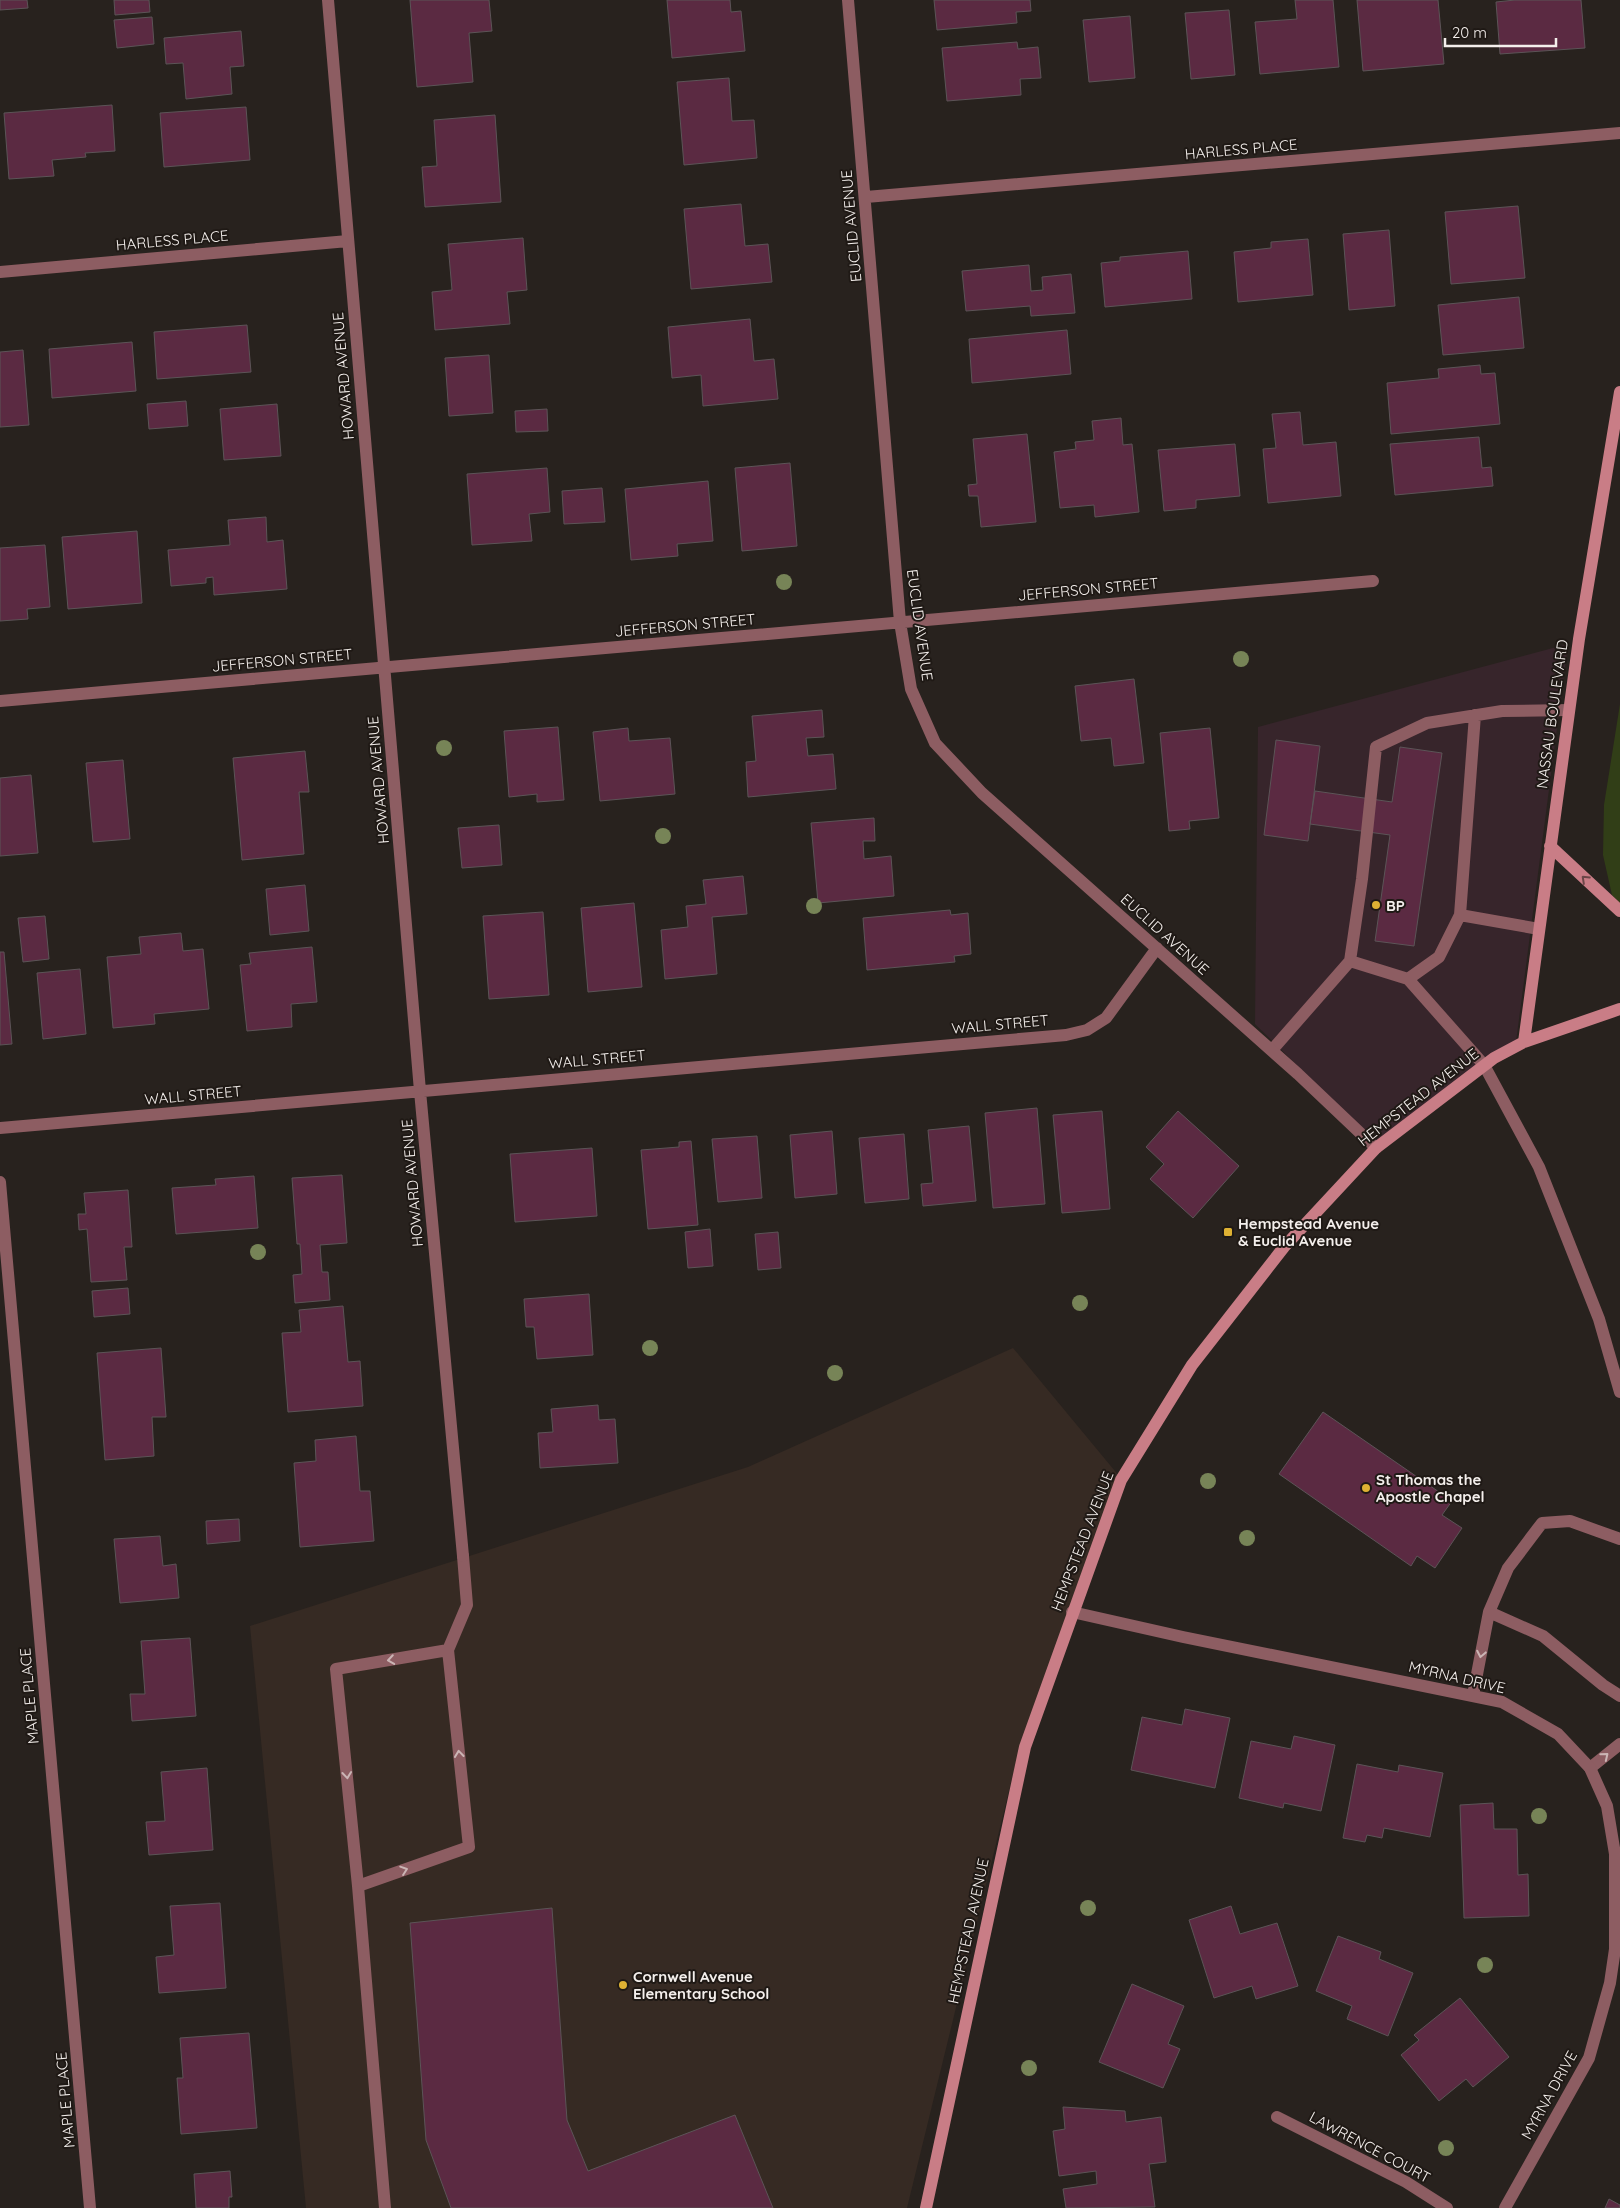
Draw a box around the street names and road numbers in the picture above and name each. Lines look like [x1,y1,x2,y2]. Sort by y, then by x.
street label: HARLESS PLACE [1184,135,1298,163]
street label: EUCLID AVENUE [837,169,865,283]
street label: HARLESS PLACE [115,226,229,254]
street label: HOWARD AVENUE [328,311,358,441]
street label: EUCLID AVENUE [903,568,937,682]
street label: JEFFERSON STREET [1017,573,1159,605]
street label: JEFFERSON STREET [614,609,756,641]
street label: NASSAU BOULEVARD [1532,638,1572,790]
street label: JEFFERSON STREET [211,644,353,676]
street label: HOWARD AVENUE [363,715,393,845]
street label: EUCLID AVENUE [1117,889,1213,979]
street label: WALL STREET [951,1010,1049,1038]
street label: HEMPSTEAD AVENUE [1354,1044,1482,1150]
street label: WALL STREET [548,1045,646,1073]
street label: WALL STREET [144,1081,242,1109]
street label: HOWARD AVENUE [397,1118,427,1248]
street label: HEMPSTEAD AVENUE [1047,1468,1117,1614]
street label: MAPLE PLACE [15,1647,43,1745]
street label: MYRNA DRIVE [1407,1657,1507,1697]
street label: HEMPSTEAD AVENUE [943,1857,993,2005]
street label: MYRNA DRIVE [1517,2047,1581,2143]
street label: MAPLE PLACE [51,2051,79,2149]
street label: LAWRENCE COURT [1306,2107,1434,2187]

